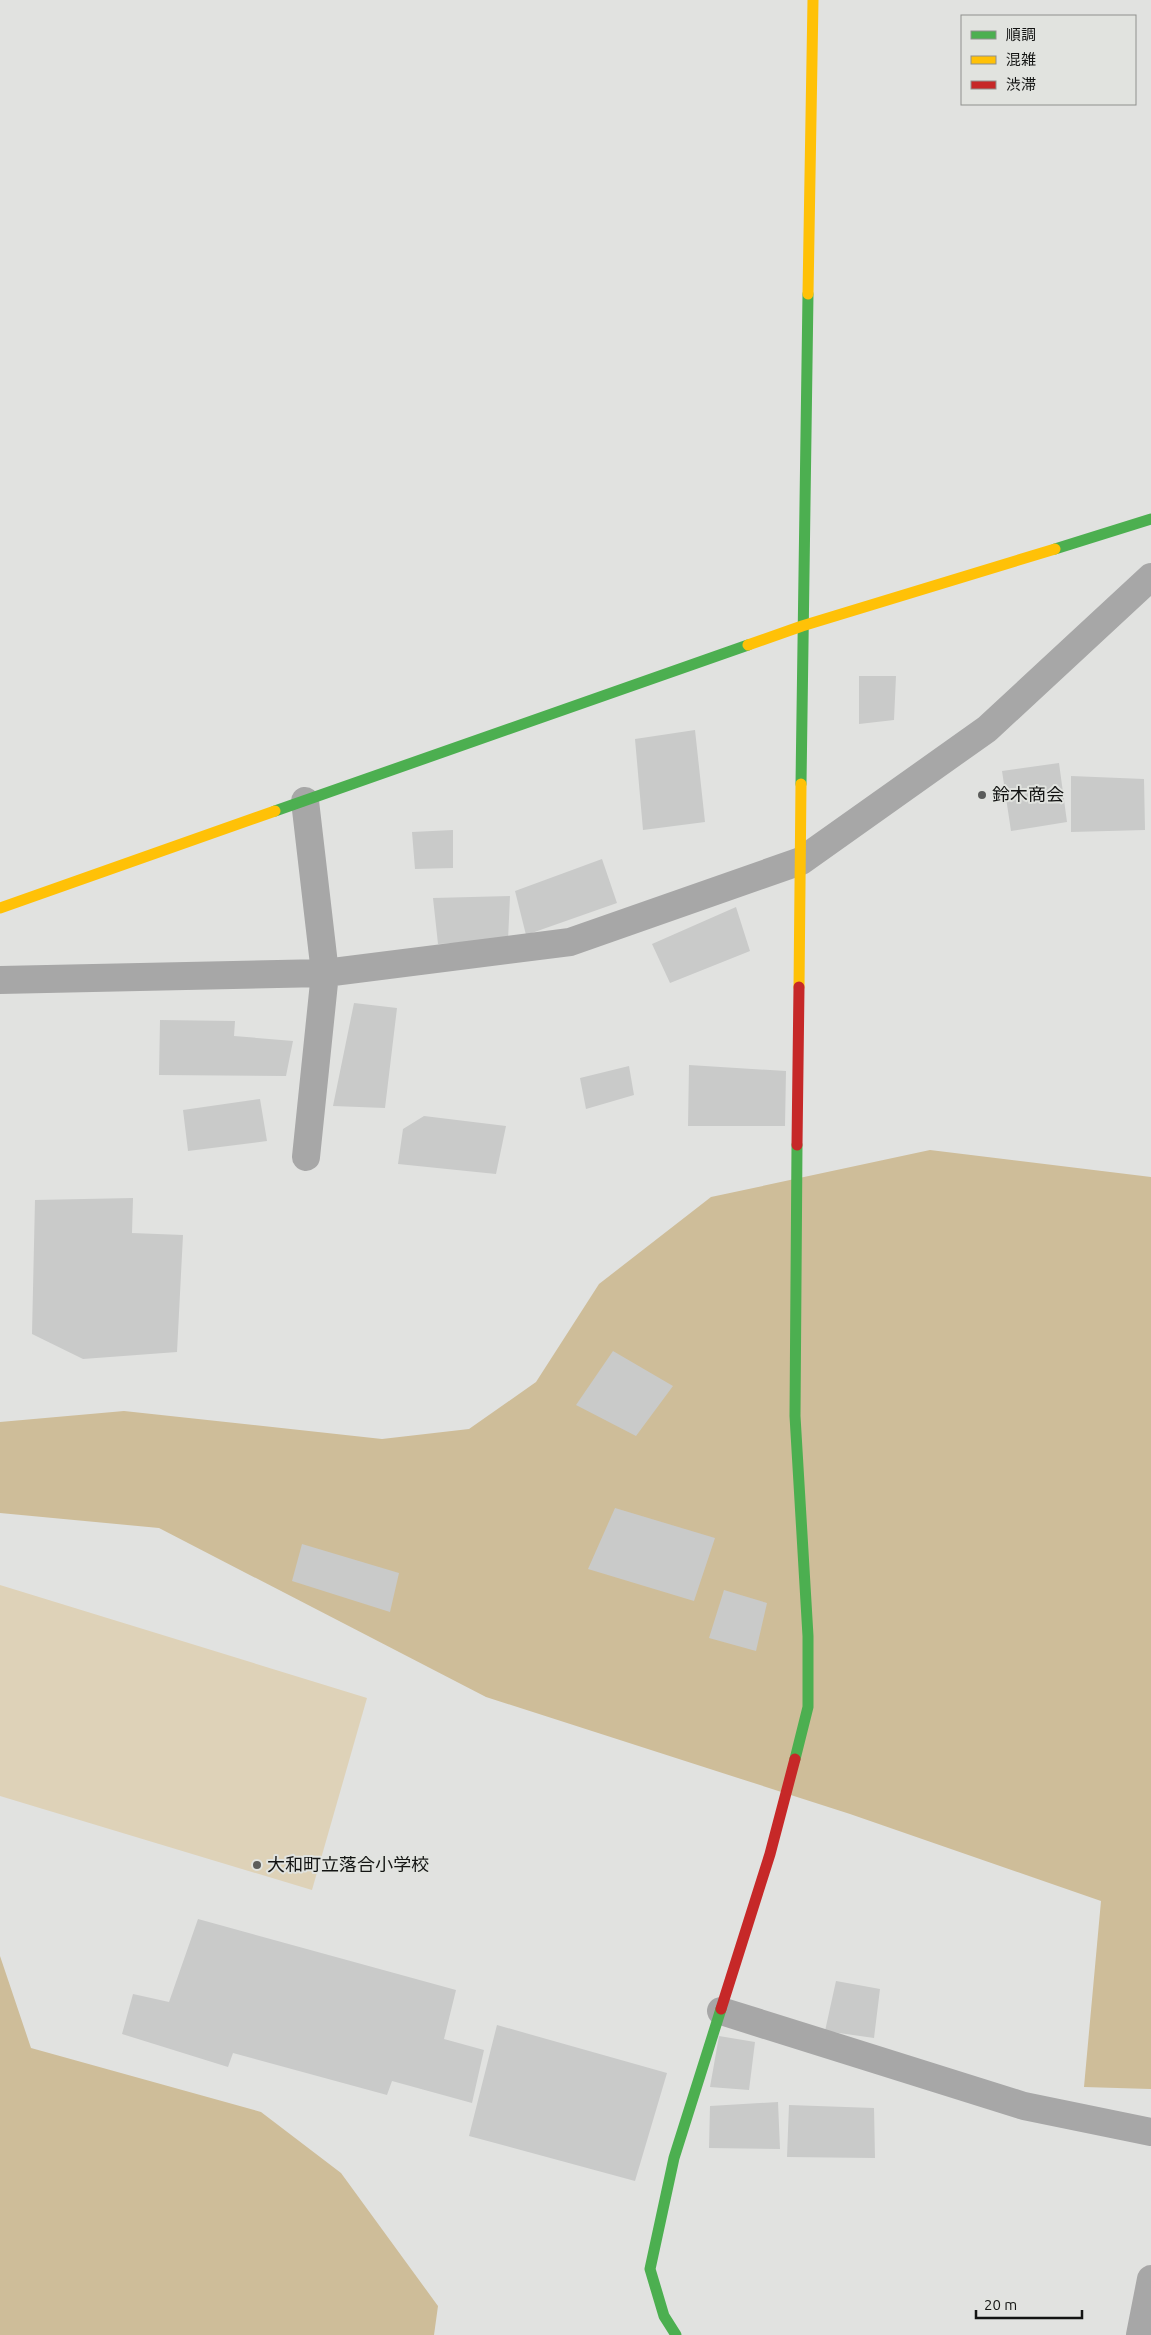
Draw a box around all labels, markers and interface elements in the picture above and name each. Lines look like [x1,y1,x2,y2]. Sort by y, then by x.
legend [961,15,1136,105]
text: 順調 [1006,26,1036,43]
text: 混雑 [1006,51,1036,68]
text: 渋滞 [1006,76,1036,93]
place label: 鈴木商会 [992,784,1064,804]
marker: 鈴木商会 [976,789,988,801]
place label: 大和町立落合小学校 [267,1854,429,1874]
marker: 大和町立落合小学校 [251,1859,263,1871]
scale bar [976,2288,1082,2320]
text: 20 m [984,2296,1017,2313]

